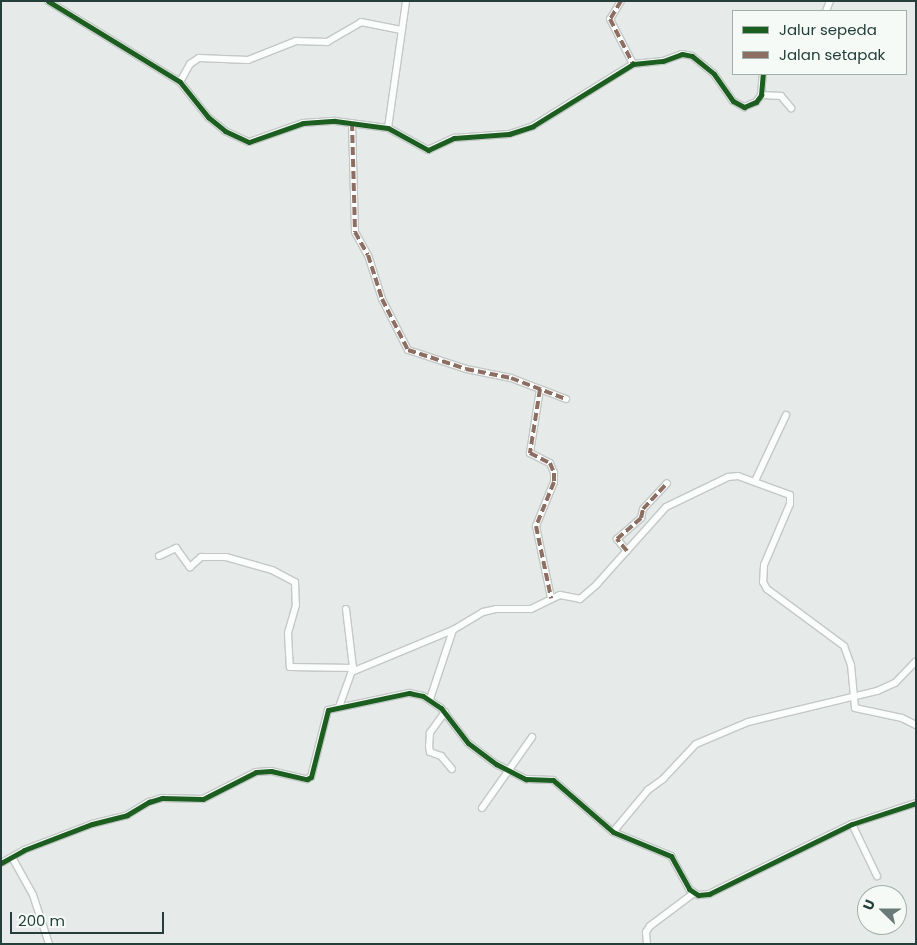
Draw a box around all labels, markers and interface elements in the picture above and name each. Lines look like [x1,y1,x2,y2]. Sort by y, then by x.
legend [732,10,907,75]
text: Jalur sepeda [779,19,877,40]
text: Jalan setapak [779,44,885,65]
north arrow [857,885,907,935]
text: U [858,896,880,913]
scale bar [12,902,166,934]
text: 200 m [18,910,65,931]

